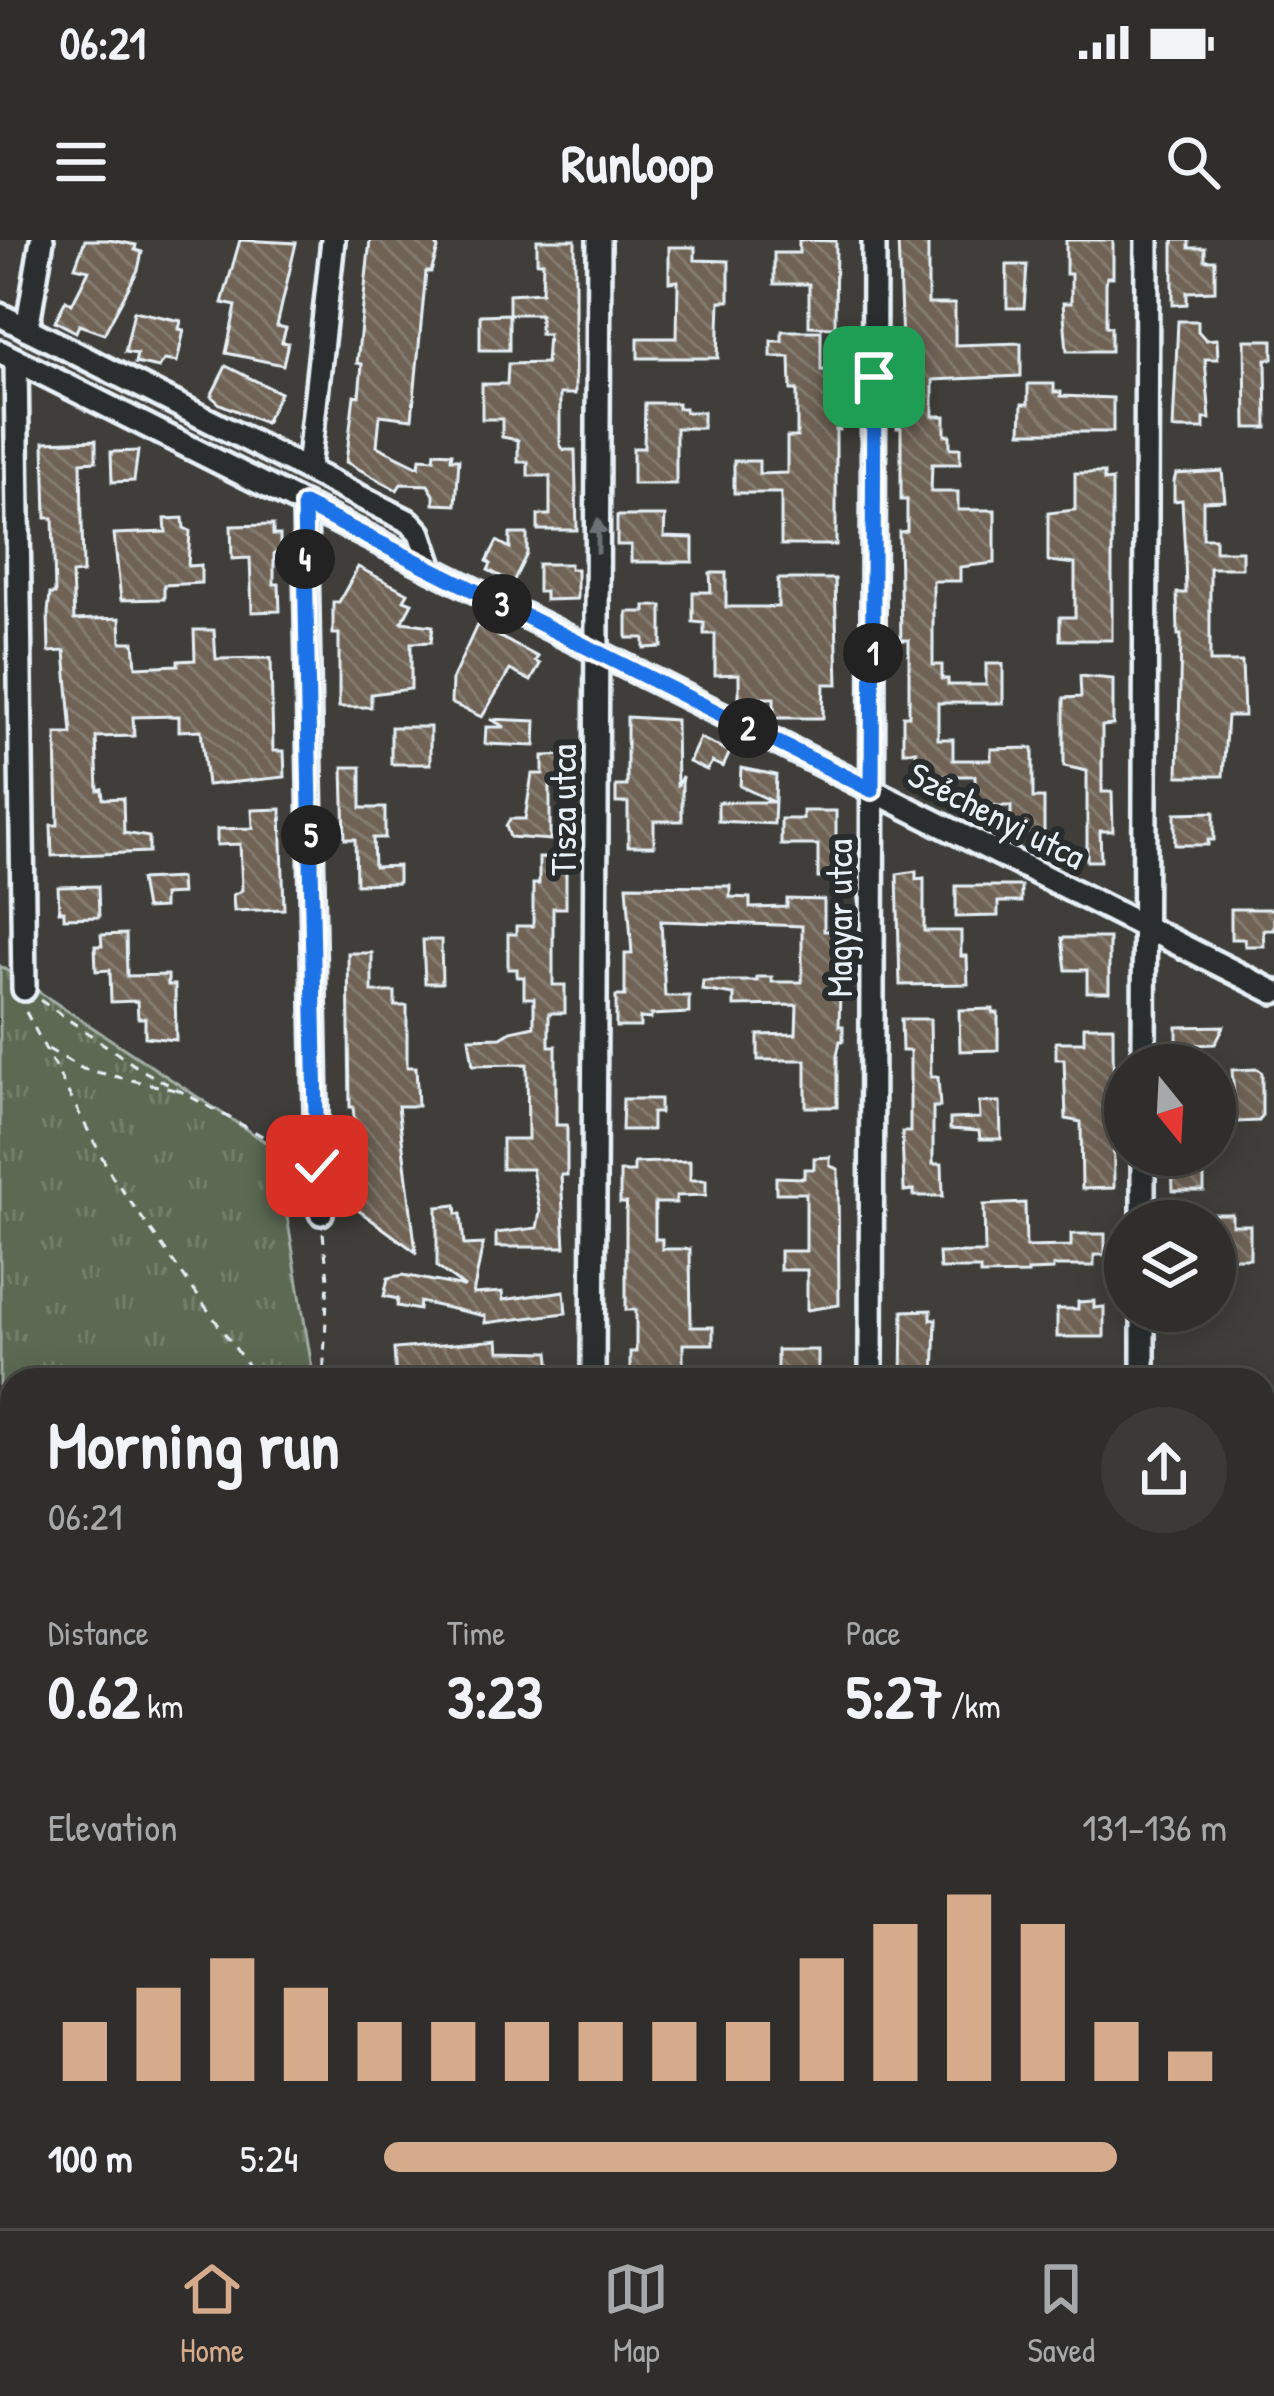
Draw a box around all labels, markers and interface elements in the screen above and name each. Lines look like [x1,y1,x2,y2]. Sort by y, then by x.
text: 06:21 [60,12,146,73]
text: Runloop [561,126,713,199]
icon: menu [48,129,114,195]
icon: search [1160,129,1226,195]
pin [823,326,925,428]
icon: arrive [841,344,907,410]
one-way arrow [588,516,607,554]
pin: 4 [275,529,335,589]
text: 4 [299,537,311,581]
pin: 3 [472,574,532,634]
text: 3 [495,582,509,626]
pin: 1 [843,623,903,683]
text: 1 [867,631,879,675]
pin: 2 [718,698,778,758]
text: 2 [740,706,756,750]
street label: Tisza utca [538,744,587,876]
street label: Széchenyi utca [900,749,1094,880]
pin: 5 [281,805,341,865]
text: 5 [304,813,318,857]
street label: Magyar utca [814,839,863,997]
north arrow [1104,1044,1236,1176]
map controls [1104,1044,1236,1332]
pin [266,1115,368,1217]
icon: check [284,1133,350,1199]
button: layers [1104,1200,1236,1332]
text: Morning run [48,1399,340,1489]
button: share [1101,1407,1227,1533]
text: 06:21 [48,1489,123,1542]
text: Distance [48,1611,149,1655]
text: Time [447,1611,505,1655]
text: Pace [846,1611,901,1655]
text: 0.62 [48,1655,140,1737]
text: 3:23 [447,1655,543,1737]
text: 5:27 [846,1655,943,1737]
text: km [140,1684,183,1728]
text: /km [943,1684,1001,1728]
text: Elevation [48,1800,178,1853]
text: 131–136 m [1082,1800,1227,1853]
text: 100 m [48,2131,133,2184]
text: 5:24 [240,2131,298,2184]
tab: Home [179,2256,245,2372]
tab: Map [603,2256,669,2372]
tab: Saved [1028,2256,1095,2372]

